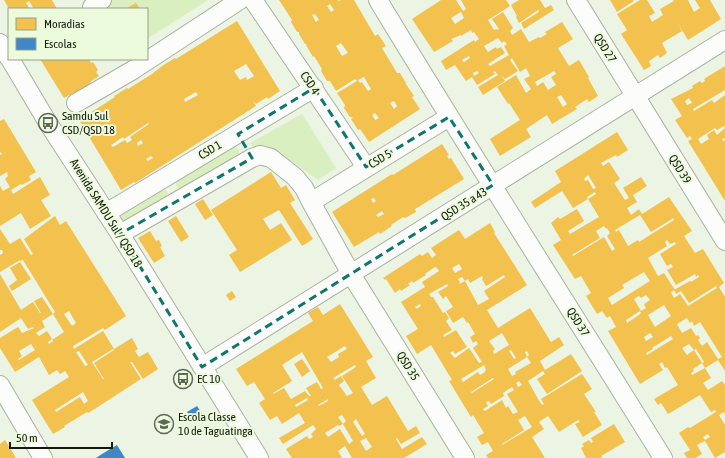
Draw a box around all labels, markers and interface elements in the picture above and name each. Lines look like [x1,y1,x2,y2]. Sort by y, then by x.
legend [8,8,148,60]
text: Moradias [44,17,85,31]
street label: QSD 27 [591,31,620,65]
text: Escolas [44,37,76,51]
street label: CSD 4 [297,69,323,97]
place label: Samdu Sul CSD/QSD 18 [62,109,115,137]
bus stop icon: Samdu Sul CSD/QSD 18 [37,112,59,134]
street label: CSD 1 [196,138,224,162]
street label: CSD 5 [366,147,394,171]
street label: QSD 39 [666,152,695,186]
street label: Avenida SAMDU Sul / QSD 18 [67,156,145,270]
street label: QSD 35 a 43 [438,184,490,224]
street label: QSD 37 [564,305,593,339]
street label: QSD 35 [394,349,422,383]
bus stop icon: EC 10 [172,368,194,390]
place label: EC 10 [197,372,221,386]
place label: Escola Classe 10 de Taguatinga [178,410,253,438]
school or university icon: Escola Classe 10 de Taguatinga [153,413,175,435]
scale bar [10,424,112,450]
text: 50 m [16,431,38,445]

